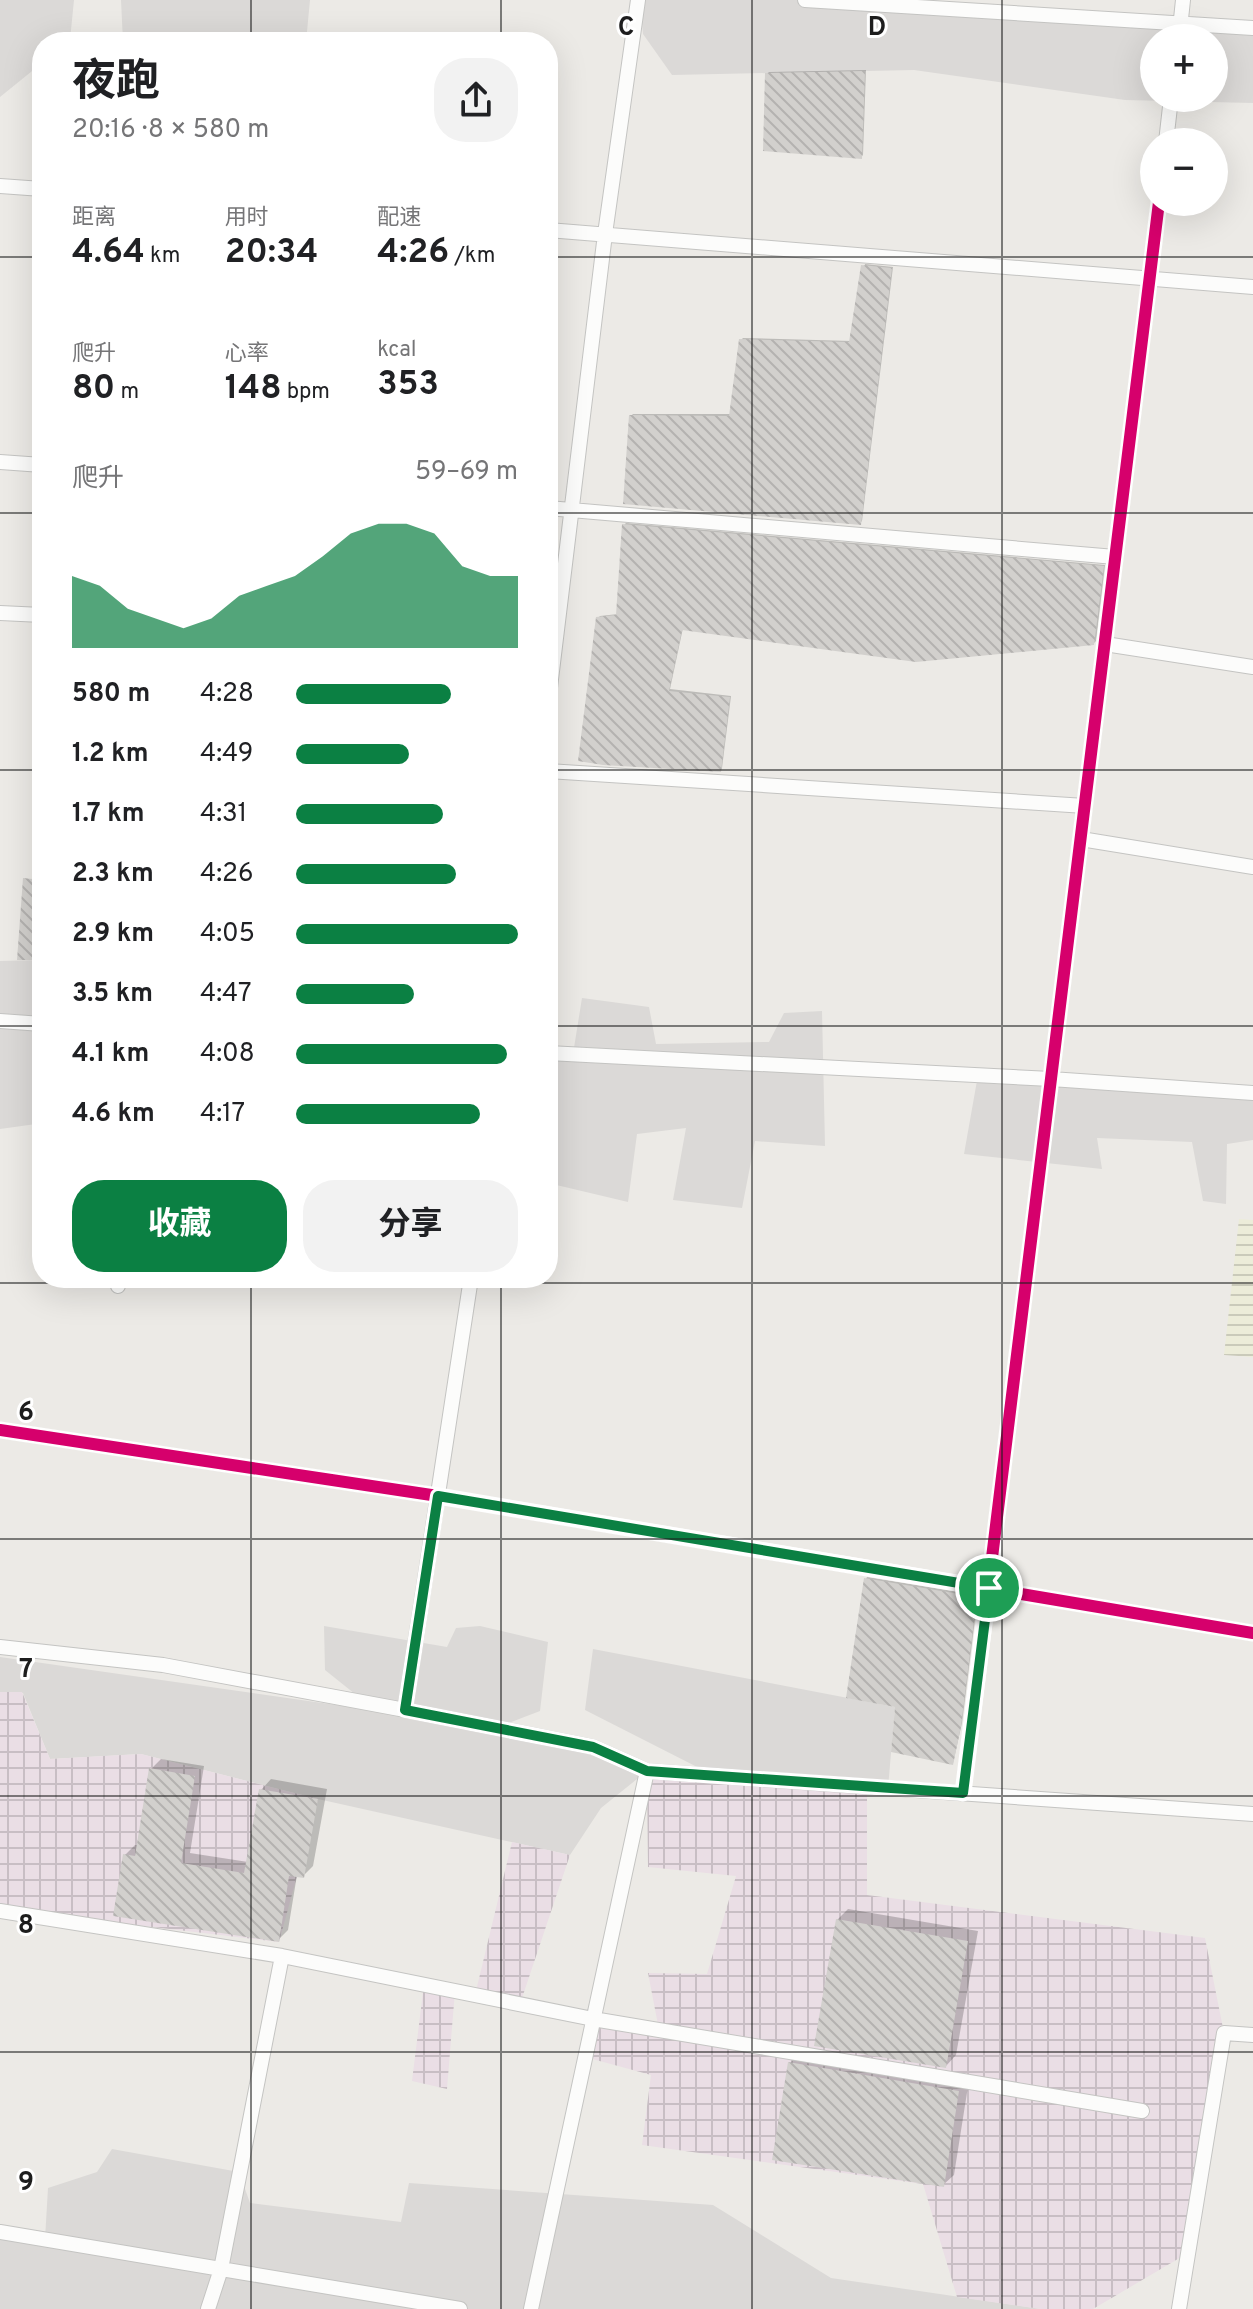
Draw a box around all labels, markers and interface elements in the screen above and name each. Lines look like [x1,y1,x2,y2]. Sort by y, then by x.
text: C [618,12,634,45]
text: D [868,12,886,45]
map controls [1140,24,1228,216]
button: + [1140,24,1228,112]
text: 夜跑 [72,56,160,112]
button: share [434,58,518,142]
text: 20:16 · 8 × 580 m [72,114,269,147]
button: − [1140,128,1228,216]
text: 距离 [72,205,116,232]
text: 用时 [225,205,269,232]
text: 配速 [377,205,421,232]
text: 4.64 [72,232,145,275]
text: 20:34 [225,232,318,275]
text: 4:26 [377,232,449,275]
text: km [145,243,180,270]
text: /km [449,243,495,270]
text: kcal [377,337,416,364]
text: 爬升 [72,341,116,368]
text: 心率 [225,341,269,368]
text: 353 [377,364,439,407]
text: 80 [72,368,115,411]
text: 148 [225,368,282,411]
text: m [115,379,139,406]
text: bpm [282,379,330,406]
text: 59–69 m [415,456,518,489]
text: 爬升 [72,463,124,496]
text: 580 m [72,678,150,711]
text: 4:28 [200,678,254,711]
text: 1.2 km [72,738,149,771]
text: 4:49 [200,738,253,771]
text: 1.7 km [72,798,145,831]
text: 4:31 [200,798,247,831]
text: 2.3 km [72,858,154,891]
text: 4:26 [200,858,253,891]
text: 2.9 km [72,918,154,951]
text: 4:05 [200,918,255,951]
text: 3.5 km [72,978,153,1011]
text: 4:47 [200,978,251,1011]
text: 4.1 km [72,1038,149,1071]
text: 4:08 [200,1038,255,1071]
text: 4.6 km [72,1098,155,1131]
text: 4:17 [200,1098,245,1131]
button: 收藏 [72,1180,287,1272]
button: 分享 [303,1180,518,1272]
text: 6 [18,1397,34,1430]
pin [955,1554,1023,1622]
icon: arrive [967,1566,1011,1610]
text: 7 [19,1654,33,1687]
text: 8 [18,1910,34,1943]
text: 9 [18,2167,34,2200]

